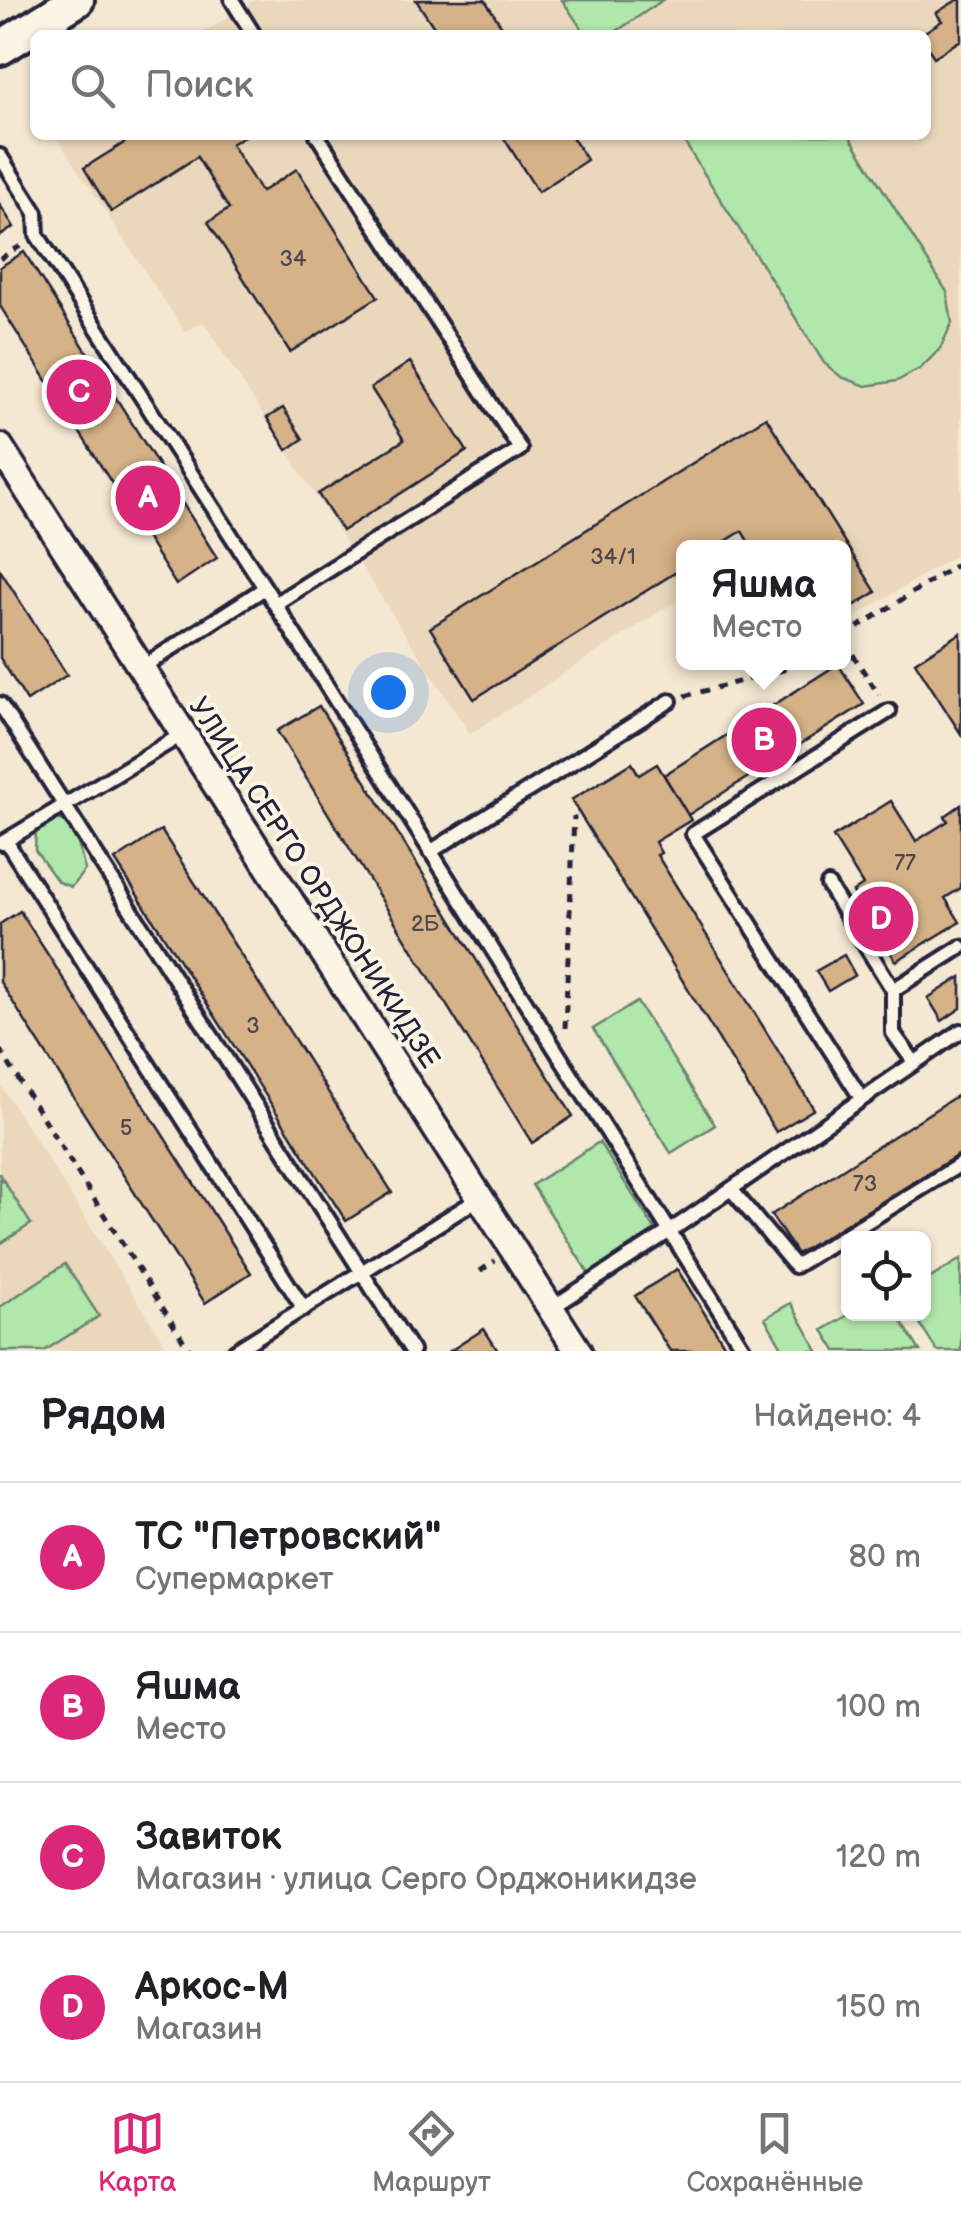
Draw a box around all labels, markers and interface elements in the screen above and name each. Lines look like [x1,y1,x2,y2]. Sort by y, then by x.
search box [30,30,931,140]
icon: search [65,58,120,113]
text: Поиск [145,63,253,108]
house number: 34 [280,246,307,273]
pin: C [46,354,112,430]
pin: A [116,460,180,536]
popup [676,540,851,670]
house number: 34/1 [590,544,636,571]
text: Яшма [711,563,816,608]
text: Место [711,608,802,647]
your location [363,667,414,718]
street label: УЛИЦА СЕРГО ОРДЖОНИКИДЗЕ [182,691,446,1075]
pin: B [732,702,796,778]
house number: 77 [894,850,916,877]
pin: D [848,882,914,956]
house number: 2Б [411,911,440,938]
house number: 3 [246,1013,260,1040]
house number: 5 [120,1115,132,1142]
house number: 73 [853,1171,877,1198]
map controls [841,1231,931,1321]
button: locate [841,1231,931,1321]
text: Рядом [40,1391,167,1442]
text: Найдено: 4 [753,1397,921,1436]
text: ТС "Петровский" [135,1515,441,1560]
text: A [63,1538,82,1577]
text: 80 m [848,1538,921,1577]
text: Супермаркет [135,1560,334,1599]
text: Яшма [135,1665,240,1710]
text: B [61,1688,84,1727]
text: 100 m [836,1688,921,1727]
text: Место [135,1710,226,1749]
text: Завиток [135,1815,281,1860]
text: C [61,1838,84,1877]
text: 120 m [836,1838,921,1877]
text: Магазин · улица Серго Орджоникидзе [135,1860,697,1899]
text: Аркос-М [135,1965,289,2010]
text: D [61,1988,84,2027]
text: 150 m [836,1988,921,2027]
text: Магазин [135,2010,263,2049]
tab: Карта [98,2106,177,2199]
tab: Маршрут [372,2106,491,2199]
tab: Сохранённые [686,2106,863,2199]

